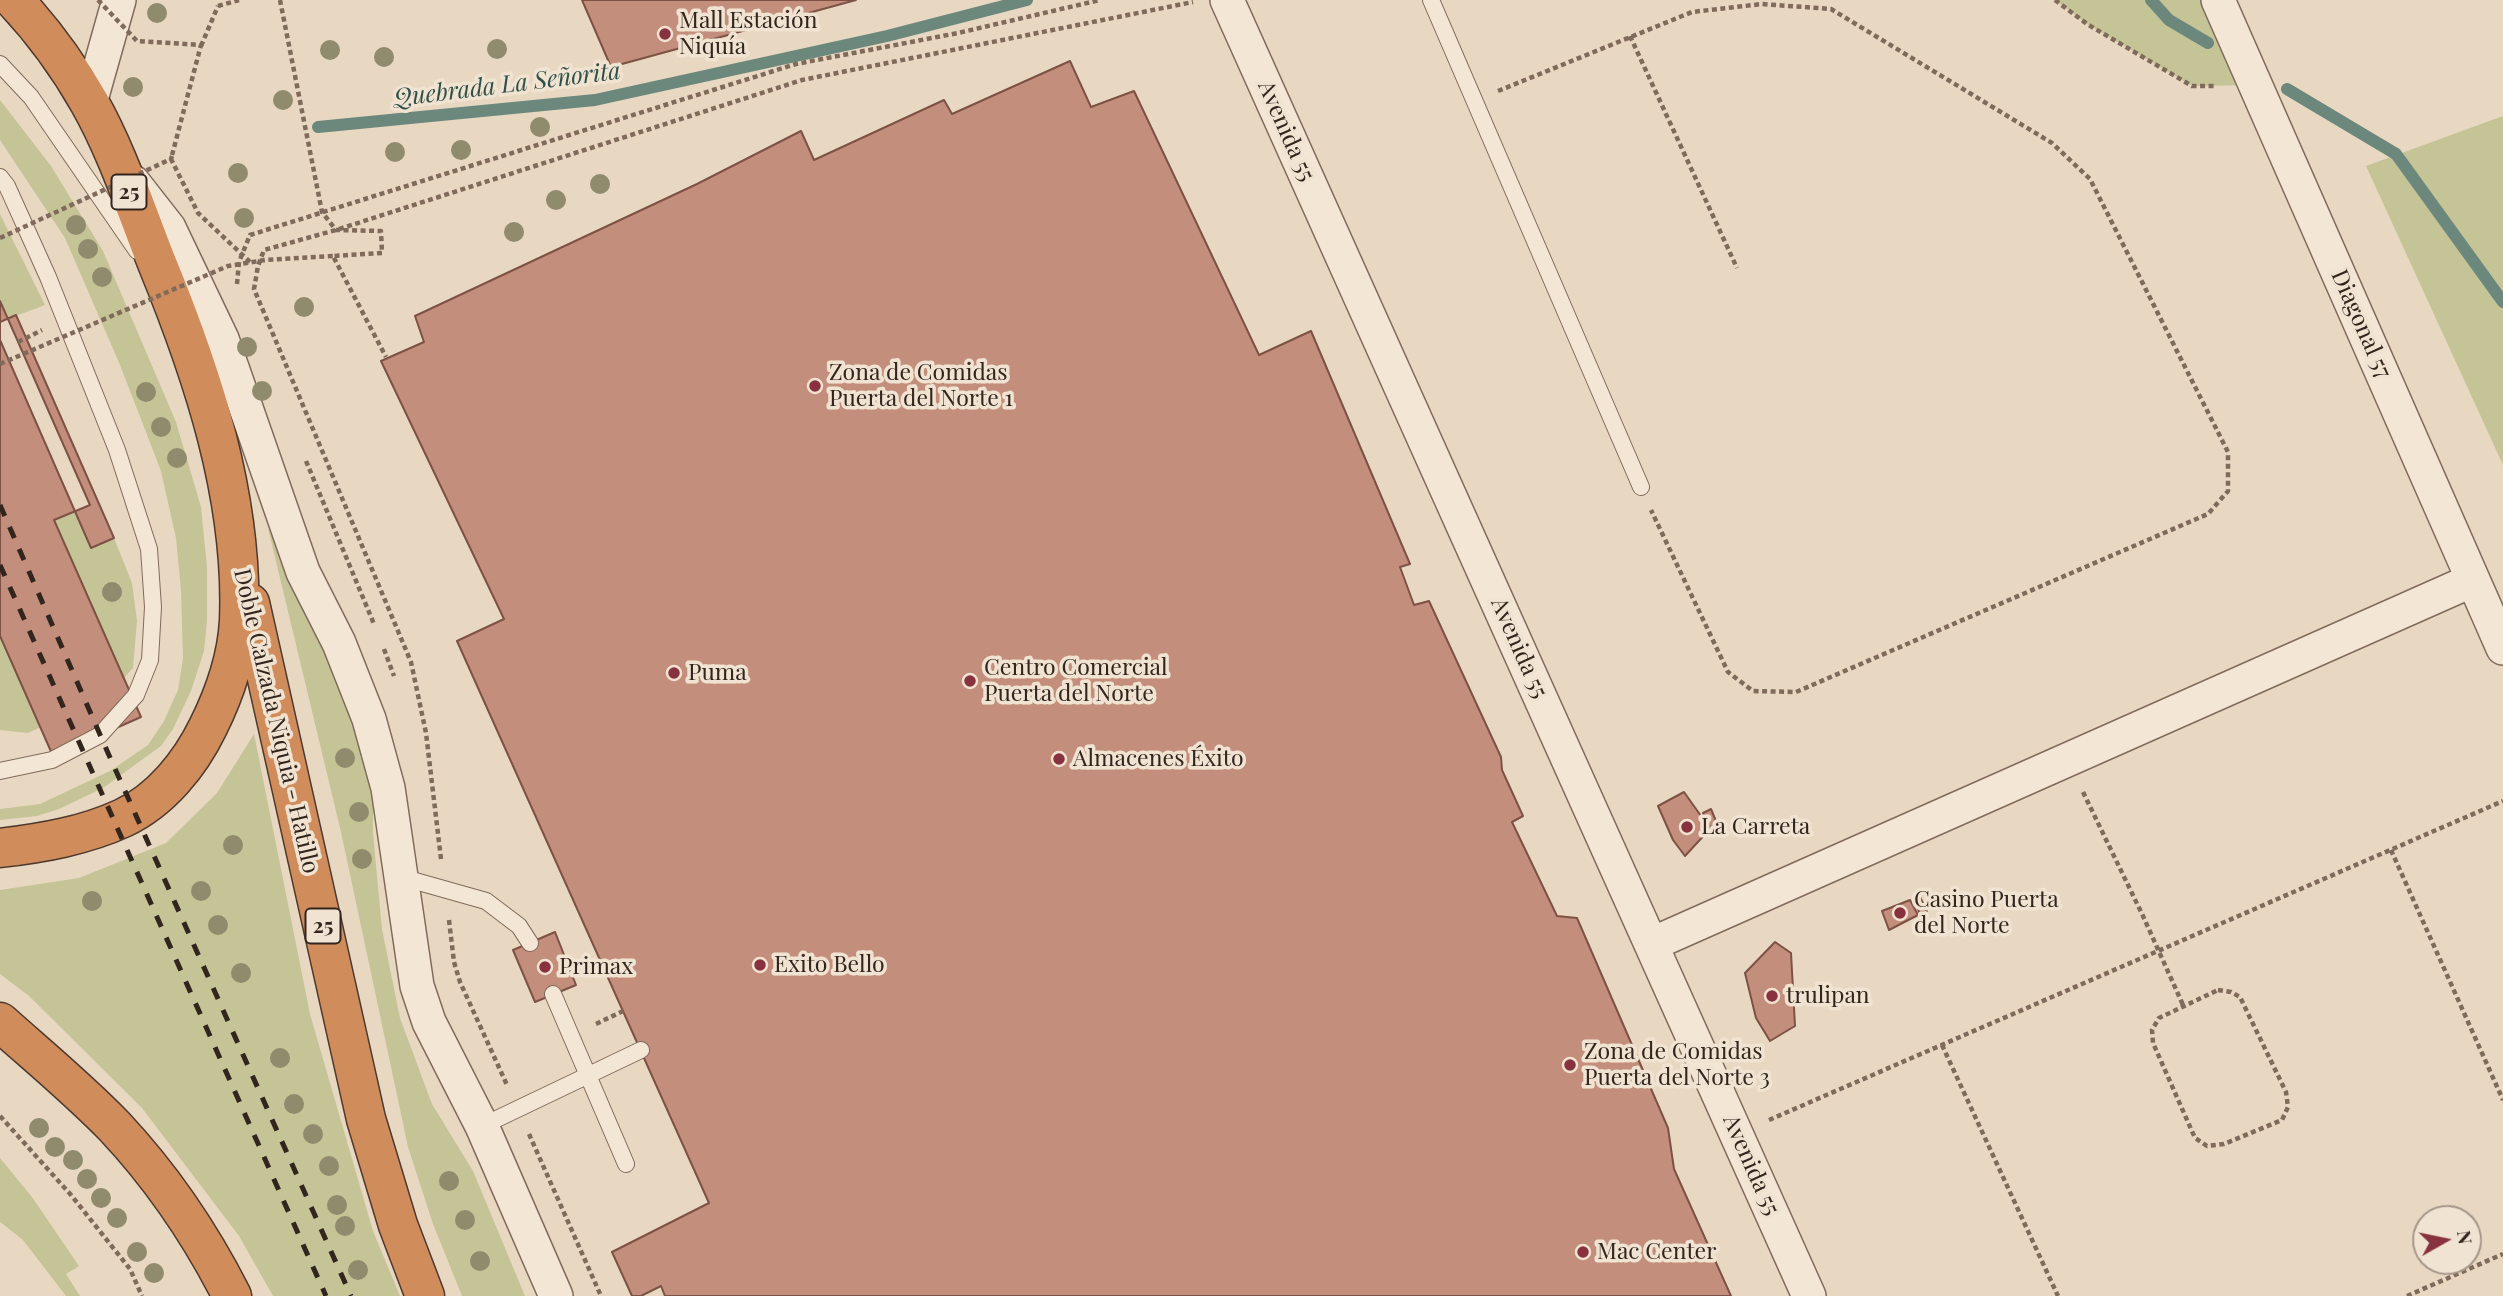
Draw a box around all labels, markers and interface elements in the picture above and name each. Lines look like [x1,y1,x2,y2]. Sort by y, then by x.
place label: Mall Estación Niquía [679,7,817,61]
marker: Mall Estación Niquía [657,26,673,42]
water label: Quebrada La Señorita [392,57,622,113]
street label: Avenida 55 [1252,76,1320,186]
road number: 25 [111,174,146,210]
street label: Diagonal 57 [2325,266,2397,382]
place label: Zona de Comidas Puerta del Norte 1 [829,359,1013,413]
marker: Zona de Comidas Puerta del Norte 1 [807,378,823,394]
street label: Doble Calzada Niquia - Hatillo [227,566,325,876]
street label: Avenida 55 [1485,593,1553,703]
place label: Centro Comercial Puerta del Norte [984,654,1168,708]
place label: Puma [688,659,747,687]
marker: Puma [666,665,682,681]
marker: Centro Comercial Puerta del Norte [962,673,978,689]
place label: Almacenes Éxito [1073,745,1244,773]
marker: Almacenes Éxito [1051,751,1067,767]
place label: La Carreta [1701,813,1810,841]
marker: La Carreta [1679,819,1695,835]
place label: Casino Puerta del Norte [1914,886,2059,940]
marker: Casino Puerta del Norte [1892,905,1908,921]
road number: 25 [306,908,340,944]
place label: Exito Bello [774,951,885,979]
place label: Primax [559,953,633,981]
marker: Exito Bello [752,957,768,973]
marker: Primax [537,959,553,975]
place label: trulipan [1786,982,1870,1010]
marker: trulipan [1764,988,1780,1004]
place label: Zona de Comidas Puerta del Norte 3 [1584,1038,1770,1092]
marker: Zona de Comidas Puerta del Norte 3 [1562,1057,1578,1073]
street label: Avenida 55 [1717,1110,1785,1220]
north arrow [2412,1205,2482,1275]
text: N [2452,1228,2480,1246]
place label: Mac Center [1597,1238,1716,1266]
marker: Mac Center [1575,1244,1591,1260]

